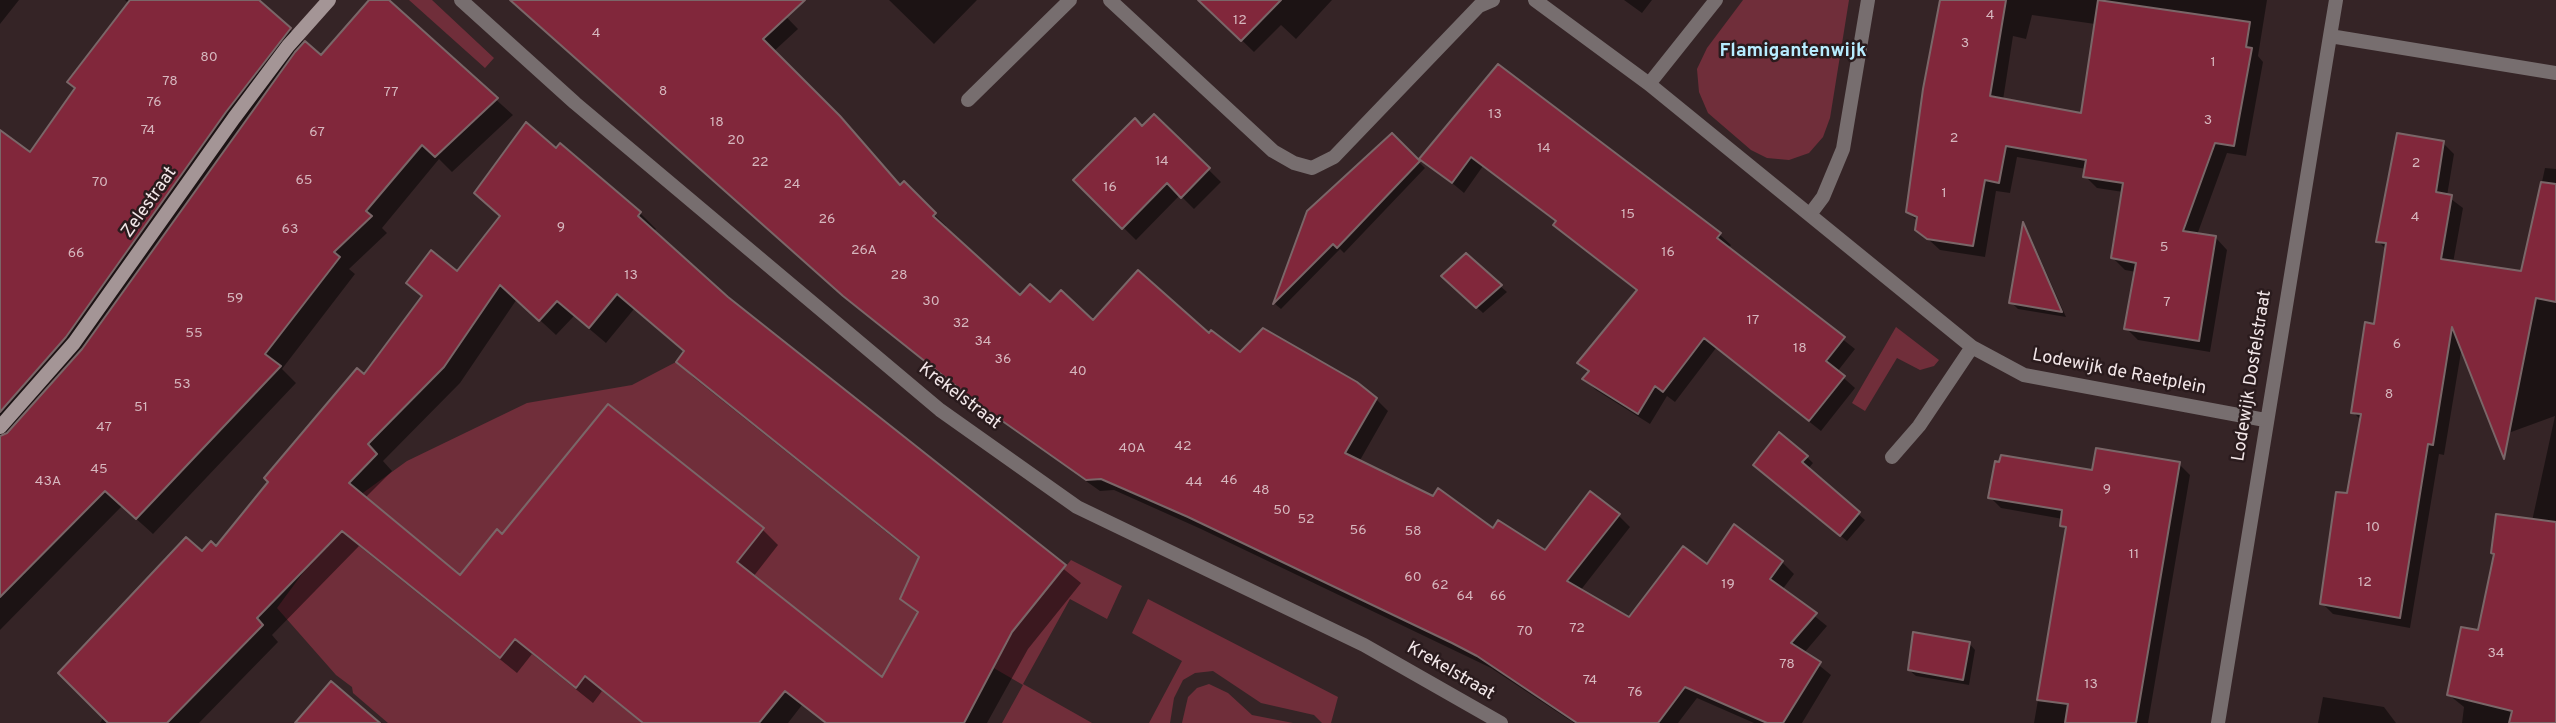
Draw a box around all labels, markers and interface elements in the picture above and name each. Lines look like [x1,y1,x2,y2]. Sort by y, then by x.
house number: 4 [1986,8,1994,24]
house number: 12 [1233,13,1247,29]
house number: 4 [592,26,600,42]
house number: 3 [1961,36,1969,52]
district label: Flamigantenwijk [1719,41,1867,63]
house number: 80 [200,50,218,66]
house number: 1 [2210,55,2216,71]
house number: 78 [162,74,178,90]
house number: 8 [659,84,667,100]
house number: 77 [383,85,399,101]
house number: 76 [147,95,161,111]
house number: 13 [1488,107,1502,123]
house number: 3 [2204,113,2212,129]
house number: 18 [710,115,724,131]
house number: 74 [141,123,155,139]
house number: 67 [309,125,325,141]
house number: 2 [1950,131,1958,147]
house number: 20 [727,133,745,149]
house number: 14 [1537,141,1551,157]
house number: 14 [1155,154,1169,170]
house number: 22 [751,155,769,171]
house number: 2 [2412,156,2420,172]
street label: Zelestraat [118,163,182,243]
house number: 65 [295,173,313,189]
house number: 70 [92,175,108,191]
house number: 24 [783,177,801,193]
house number: 16 [1103,180,1117,196]
house number: 1 [1941,186,1947,202]
house number: 15 [1621,207,1635,223]
house number: 4 [2411,210,2419,226]
house number: 26 [819,212,835,228]
house number: 9 [557,220,565,236]
house number: 63 [282,222,298,238]
house number: 5 [2160,240,2168,256]
house number: 26A [851,243,877,259]
house number: 16 [1661,245,1675,261]
house number: 66 [68,246,84,262]
house number: 13 [624,268,638,284]
house number: 28 [890,268,908,284]
street label: Lodewijk Dosfelstraat [2229,289,2277,463]
house number: 59 [227,291,243,307]
house number: 30 [922,294,940,310]
house number: 7 [2163,295,2171,311]
house number: 17 [1747,313,1759,329]
house number: 32 [953,316,969,332]
house number: 55 [185,326,203,342]
house number: 34 [974,334,992,350]
house number: 6 [2393,337,2401,353]
house number: 18 [1793,341,1807,357]
street label: Lodewijk de Raetplein [2030,346,2208,400]
house number: 36 [995,352,1011,368]
street label: Krekelstraat [913,359,1005,435]
house number: 40 [1069,364,1087,380]
house number: 53 [173,377,191,393]
house number: 8 [2385,387,2393,403]
house number: 51 [134,400,148,416]
house number: 47 [96,420,112,436]
house number: 42 [1174,439,1192,455]
house number: 40A [1119,441,1145,457]
house number: 45 [90,462,108,478]
house number: 46 [1220,473,1238,489]
house number: 43A [35,474,61,490]
house number: 44 [1185,475,1203,491]
house number: 9 [2103,482,2111,498]
house number: 48 [1252,483,1270,499]
house number: 50 [1273,503,1291,519]
house number: 52 [1297,512,1315,528]
house number: 10 [2366,520,2380,536]
house number: 56 [1349,523,1367,539]
house number: 58 [1404,524,1422,540]
house number: 11 [2129,547,2139,563]
house number: 60 [1404,570,1422,586]
house number: 12 [2358,575,2372,591]
house number: 19 [1721,577,1735,593]
house number: 62 [1432,578,1448,594]
house number: 64 [1456,589,1474,605]
house number: 66 [1490,589,1506,605]
house number: 72 [1569,621,1585,637]
house number: 70 [1517,624,1533,640]
street label: Krekelstraat [1402,638,1498,706]
house number: 34 [2487,646,2505,662]
house number: 78 [1779,657,1795,673]
house number: 74 [1583,673,1597,689]
house number: 13 [2084,677,2098,693]
house number: 76 [1628,685,1642,701]

